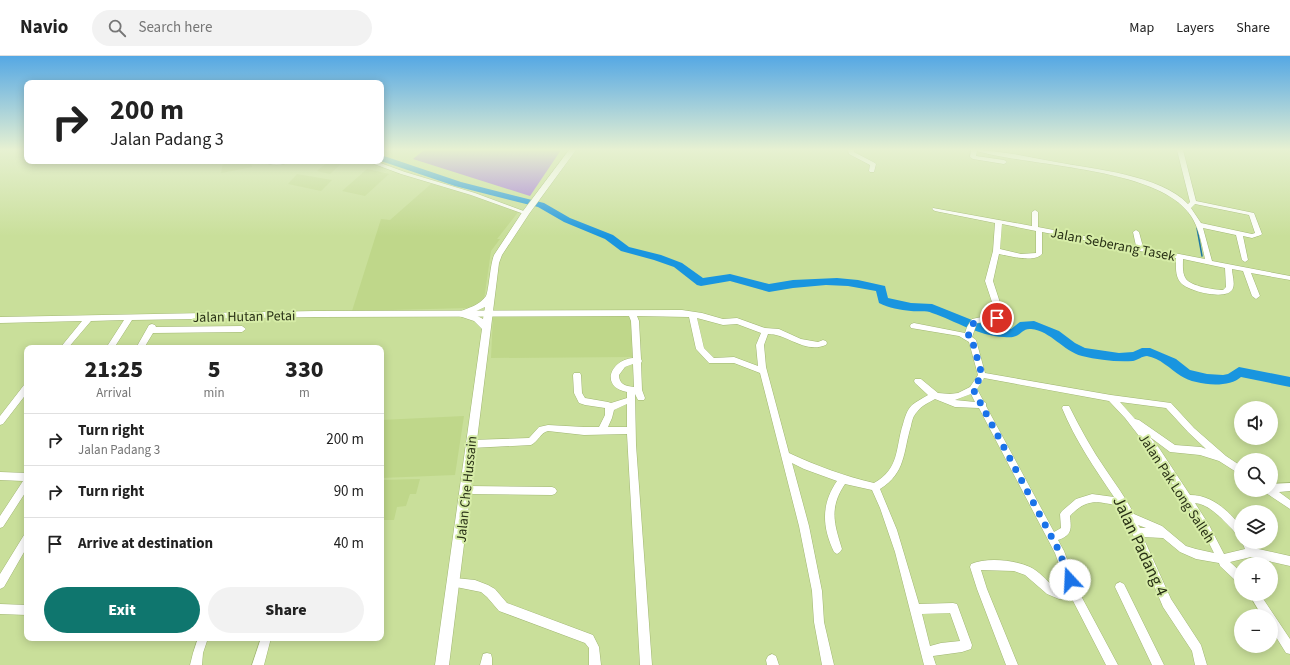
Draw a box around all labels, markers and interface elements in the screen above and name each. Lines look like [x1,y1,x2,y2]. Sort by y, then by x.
search box [92,10,372,46]
text: Navio [20,14,68,41]
icon: search [106,17,128,39]
text: Search here [138,17,212,38]
text: Map [1129,18,1154,38]
text: Layers [1176,18,1214,38]
text: Share [1236,18,1270,38]
text: 200 m [110,90,184,130]
icon: right [44,96,96,148]
text: Jalan Padang 3 [110,127,224,152]
street label: Jalan Seberang Tasek [1049,223,1177,267]
pin [980,301,1014,335]
street label: Jalan Hutan Petai [192,306,296,328]
icon: arrive [986,307,1008,329]
text: 21:25 [84,352,143,387]
text: 5 [208,352,221,387]
text: 330 [285,352,324,387]
text: Arrival [96,384,131,402]
text: min [204,384,225,402]
text: m [299,384,310,402]
map controls [1234,401,1278,653]
button: sound [1234,401,1278,445]
text: Turn right [78,420,144,441]
icon: right [44,429,66,451]
text: 200 m [326,429,364,450]
street label: Jalan Pak Long Salleh [1133,430,1219,547]
street label: Jalan Che Hussain [451,435,483,543]
text: Jalan Padang 3 [78,441,160,459]
button: search [1234,453,1278,497]
icon: right [44,481,66,503]
text: Turn right [78,481,144,502]
text: 90 m [334,481,364,502]
street label: Jalan Padang 4 [1107,493,1174,600]
button: layers [1234,505,1278,549]
icon: arrive [44,533,66,555]
text: Arrive at destination [78,533,213,554]
text: 40 m [334,533,364,554]
button: + [1234,557,1278,601]
position arrow [1049,559,1091,601]
button: Exit [44,587,200,633]
button: Share [208,587,364,633]
button: − [1234,609,1278,653]

